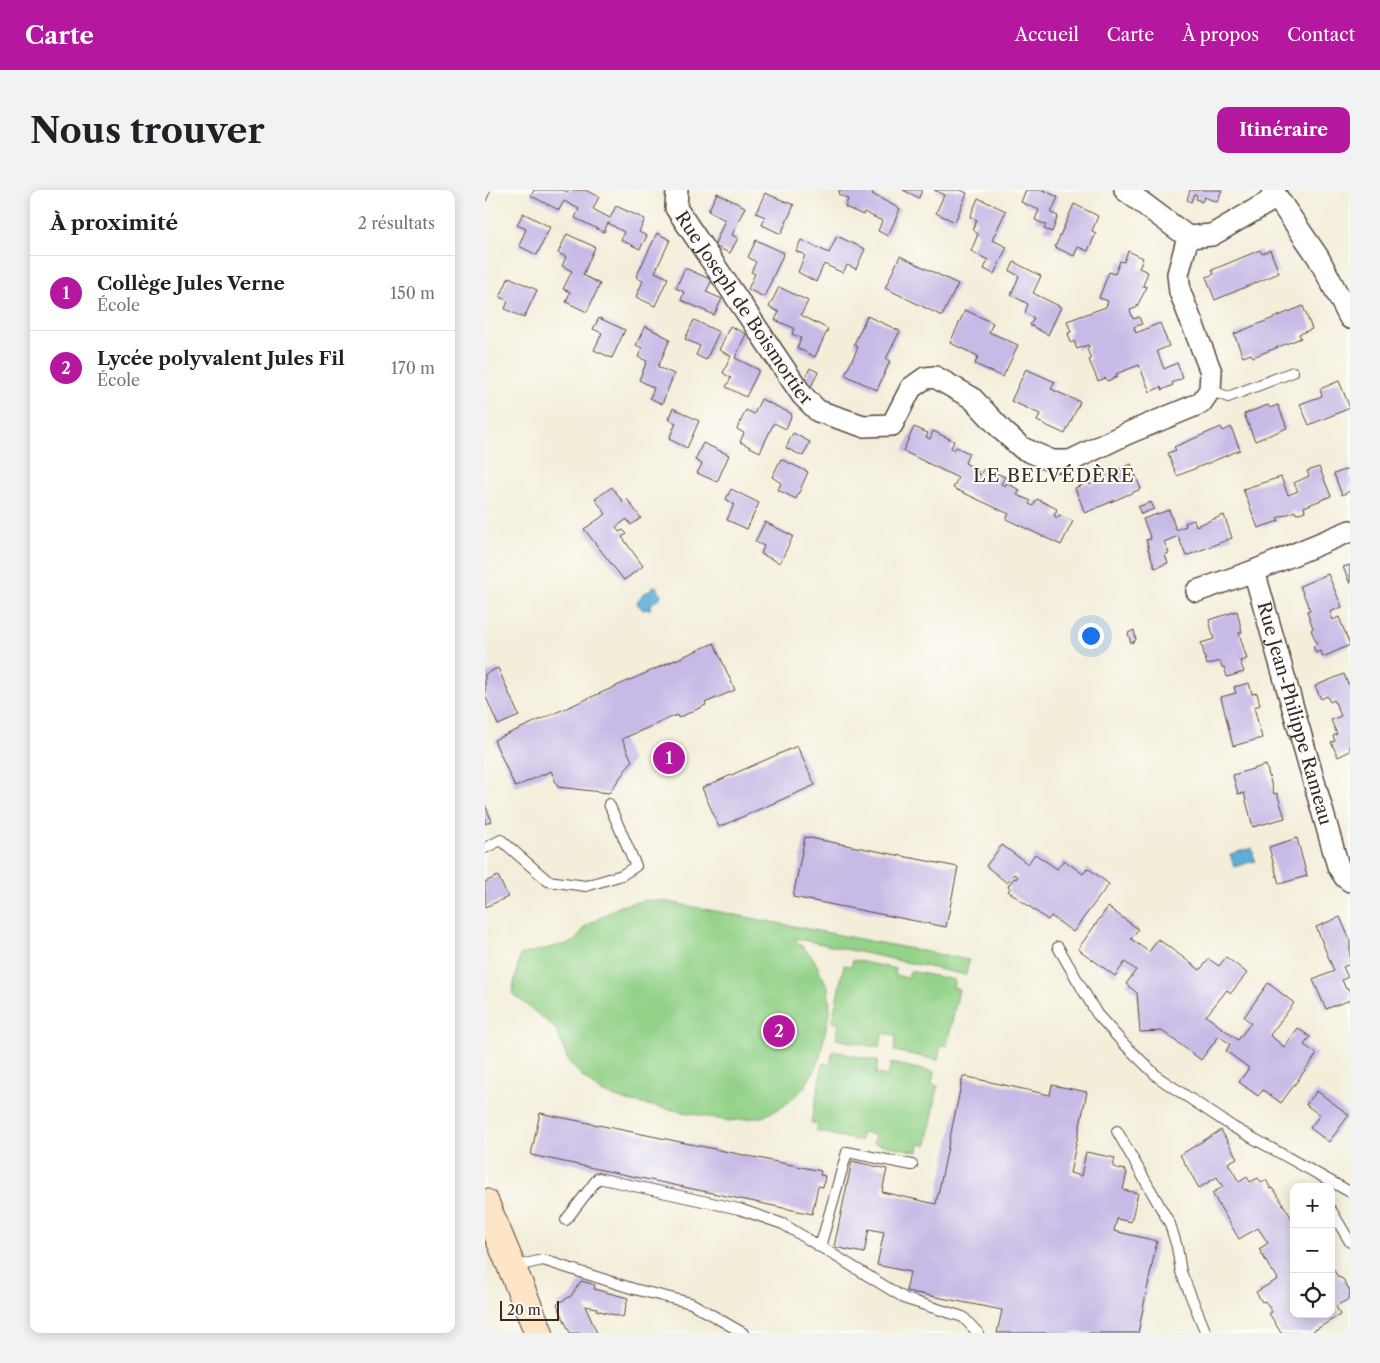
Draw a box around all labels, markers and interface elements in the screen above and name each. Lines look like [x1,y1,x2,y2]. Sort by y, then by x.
text: Carte [25,21,94,50]
text: Accueil [1015,24,1079,46]
text: Carte [1107,24,1154,46]
text: À propos [1182,24,1259,46]
text: Contact [1287,24,1355,46]
button: Itinéraire [1217,107,1350,153]
text: Nous trouver [30,109,265,152]
street label: Rue Joseph de Boismortier [670,207,817,410]
text: À proximité [50,210,178,235]
text: 2 résultats [358,213,435,233]
text: Collège Jules Verne [97,272,285,295]
text: 1 [62,283,70,303]
text: 150 m [390,283,435,303]
text: École [97,295,140,315]
text: Lycée polyvalent Jules Fil [97,347,345,370]
text: 2 [61,358,71,378]
text: 170 m [391,358,435,378]
text: École [97,370,140,390]
district label: LE BELVÉDÈRE [973,464,1135,487]
street label: Rue Jean-Philippe Rameau [1252,599,1337,827]
your location [1078,623,1104,649]
pin: 1 [653,739,685,777]
pin: 2 [763,1012,795,1050]
map controls [1290,1183,1335,1318]
button: + [1290,1183,1335,1228]
button: − [1290,1228,1335,1273]
button: locate [1290,1273,1335,1318]
scale bar [500,1298,559,1321]
text: 20 m [507,1301,541,1319]

